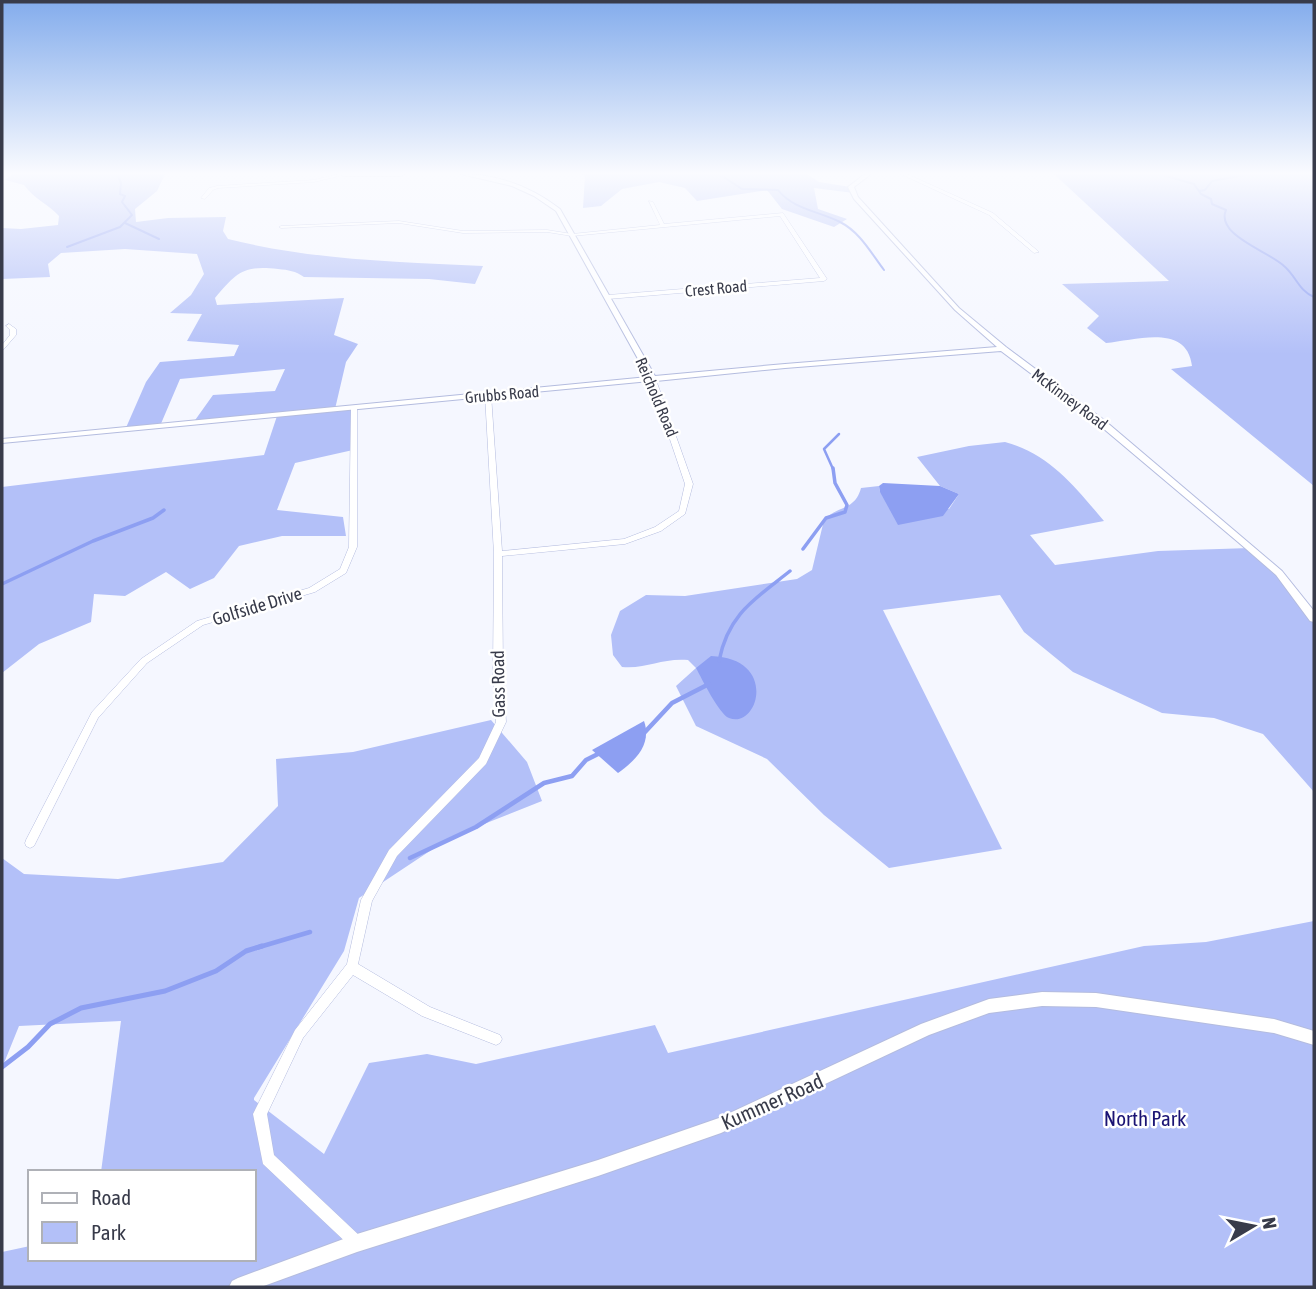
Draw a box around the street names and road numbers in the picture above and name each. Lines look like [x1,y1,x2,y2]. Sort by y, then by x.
street label: Crest Road [684,276,748,300]
street label: Reichold Road [632,355,682,439]
street label: McKinney Road [1028,365,1111,434]
street label: Grubbs Road [464,382,540,406]
street label: Golfside Drive [210,582,304,630]
street label: Gass Road [487,650,509,718]
street label: Kummer Road [717,1068,827,1134]

